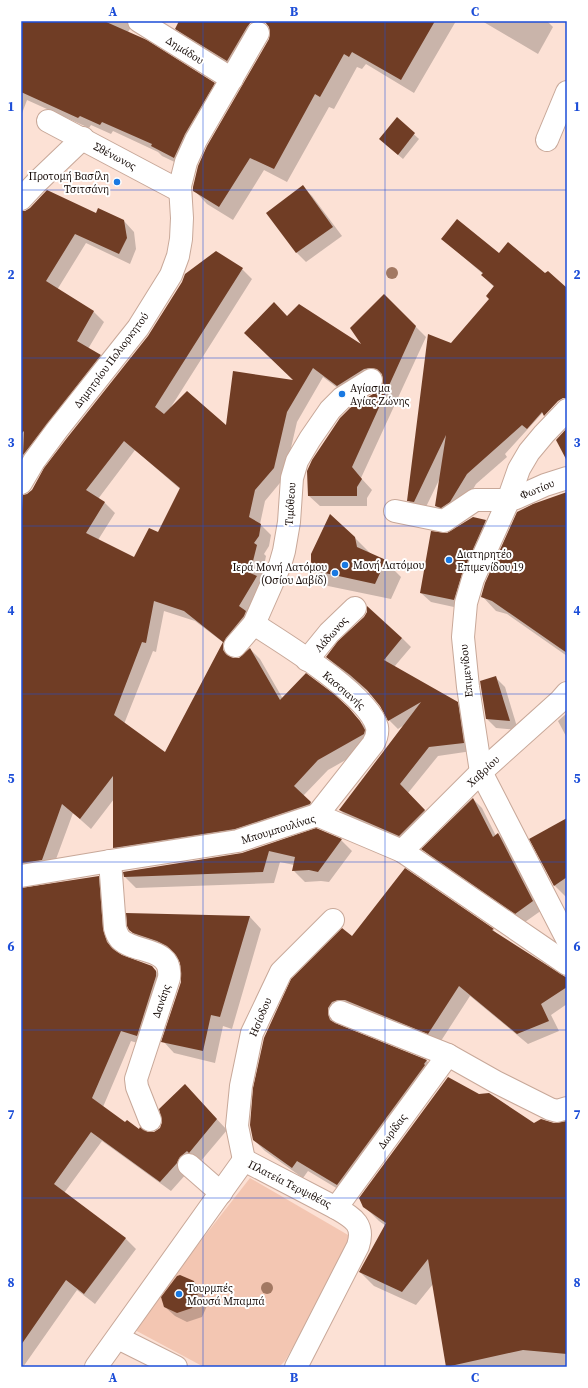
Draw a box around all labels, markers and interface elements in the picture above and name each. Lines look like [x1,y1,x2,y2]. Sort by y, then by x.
text: A [109,3,118,20]
text: B [290,3,299,20]
text: C [471,3,479,20]
street label: Δημάδου [163,33,207,68]
text: 1 [7,98,15,115]
text: 1 [573,98,581,115]
street label: Σθένωνος [91,139,139,174]
place label: Προτομή Βασίλη Τσιτσάνη [29,169,109,197]
marker: Προτομή Βασίλη Τσιτσάνη [112,177,122,187]
text: 2 [7,266,15,283]
text: 2 [573,266,581,283]
street label: Δημητρίου Πολιορκητού [71,309,152,411]
place label: Αγίασμα Αγίας Ζώνης [350,381,410,409]
marker: Αγίασμα Αγίας Ζώνης [337,389,347,399]
text: 3 [7,434,15,451]
text: 3 [573,434,581,451]
street label: Φωτίου [518,476,557,503]
street label: Τιμόθεου [282,482,300,526]
place label: Διατηρητέο Επιμενίδου 19 [457,547,524,575]
marker: Διατηρητέο Επιμενίδου 19 [444,555,454,565]
place label: Μονή Λατόμου [353,558,424,573]
place label: Ιερά Μονή Λατόμου (Οσίου Δαβίδ) [233,560,327,588]
marker: Μονή Λατόμου [340,560,350,570]
marker: Ιερά Μονή Λατόμου (Οσίου Δαβίδ) [330,568,340,578]
text: 4 [7,602,15,619]
text: 4 [573,602,581,619]
street label: Λάδωνος [311,613,351,655]
street label: Επιμενίδου [456,643,477,698]
street label: Κασσιανής [319,668,368,713]
street label: Χαβρίου [464,752,503,790]
text: 5 [7,770,15,787]
text: 5 [573,770,581,787]
street label: Μπουμπουλίνας [239,811,317,848]
text: 6 [7,938,15,955]
text: 6 [573,938,581,955]
street label: Δανάης [149,982,174,1020]
street label: Ησίοδου [246,995,275,1039]
text: 7 [7,1106,15,1123]
text: 7 [573,1106,581,1123]
street label: Δωρίδας [374,1111,410,1152]
street label: Πλατεία Τερψιθέας [245,1157,334,1212]
text: 8 [7,1274,15,1291]
text: 8 [573,1274,581,1291]
place label: Τουρμπές Μουσά Μπαμπά [187,1281,265,1309]
marker: Τουρμπές Μουσά Μπαμπά [174,1289,184,1299]
text: A [109,1369,118,1386]
text: B [290,1369,299,1386]
text: C [471,1369,479,1386]

